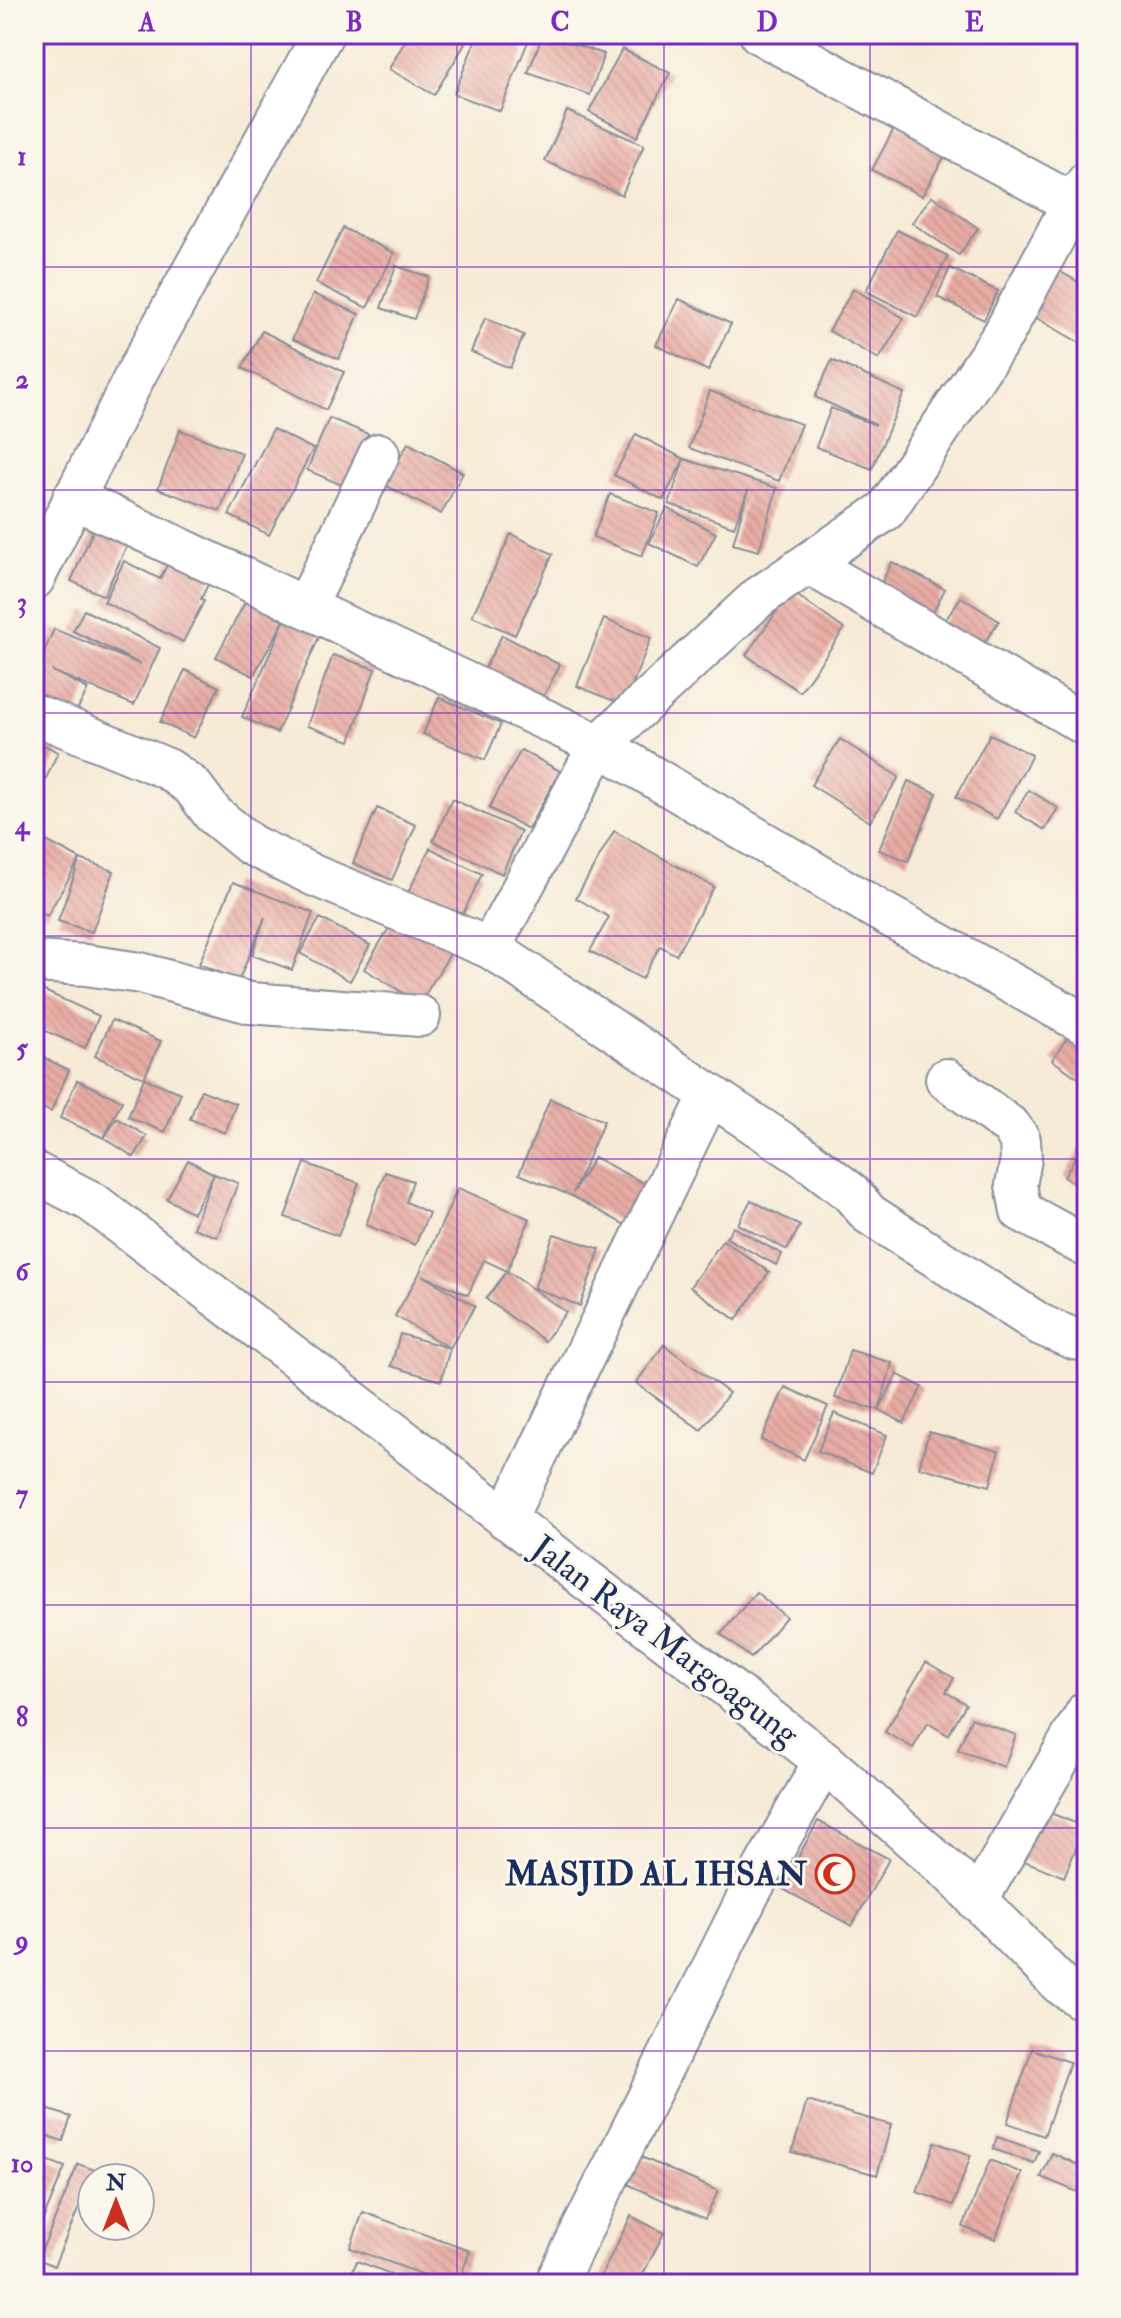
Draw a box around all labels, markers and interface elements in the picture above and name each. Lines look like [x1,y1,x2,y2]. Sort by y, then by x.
text: A [138,7,156,39]
text: B [345,7,363,39]
text: C [550,7,570,39]
text: D [756,7,778,39]
text: E [965,7,984,39]
text: 1 [17,141,27,173]
text: 2 [15,364,29,396]
text: 3 [17,587,27,619]
text: 4 [14,810,31,842]
text: 5 [16,1033,28,1065]
text: 6 [15,1256,30,1288]
text: 7 [16,1479,28,1511]
street label: Jalan Raya Margoagung [522,1526,808,1756]
text: 8 [16,1702,28,1734]
place label: MASJID AL IHSAN [504,1853,808,1896]
mosque icon: MASJID AL IHSAN [814,1853,856,1895]
text: 9 [12,1925,29,1957]
text: 10 [11,2148,33,2180]
north arrow [76,2162,156,2242]
text: N [105,2169,126,2197]

